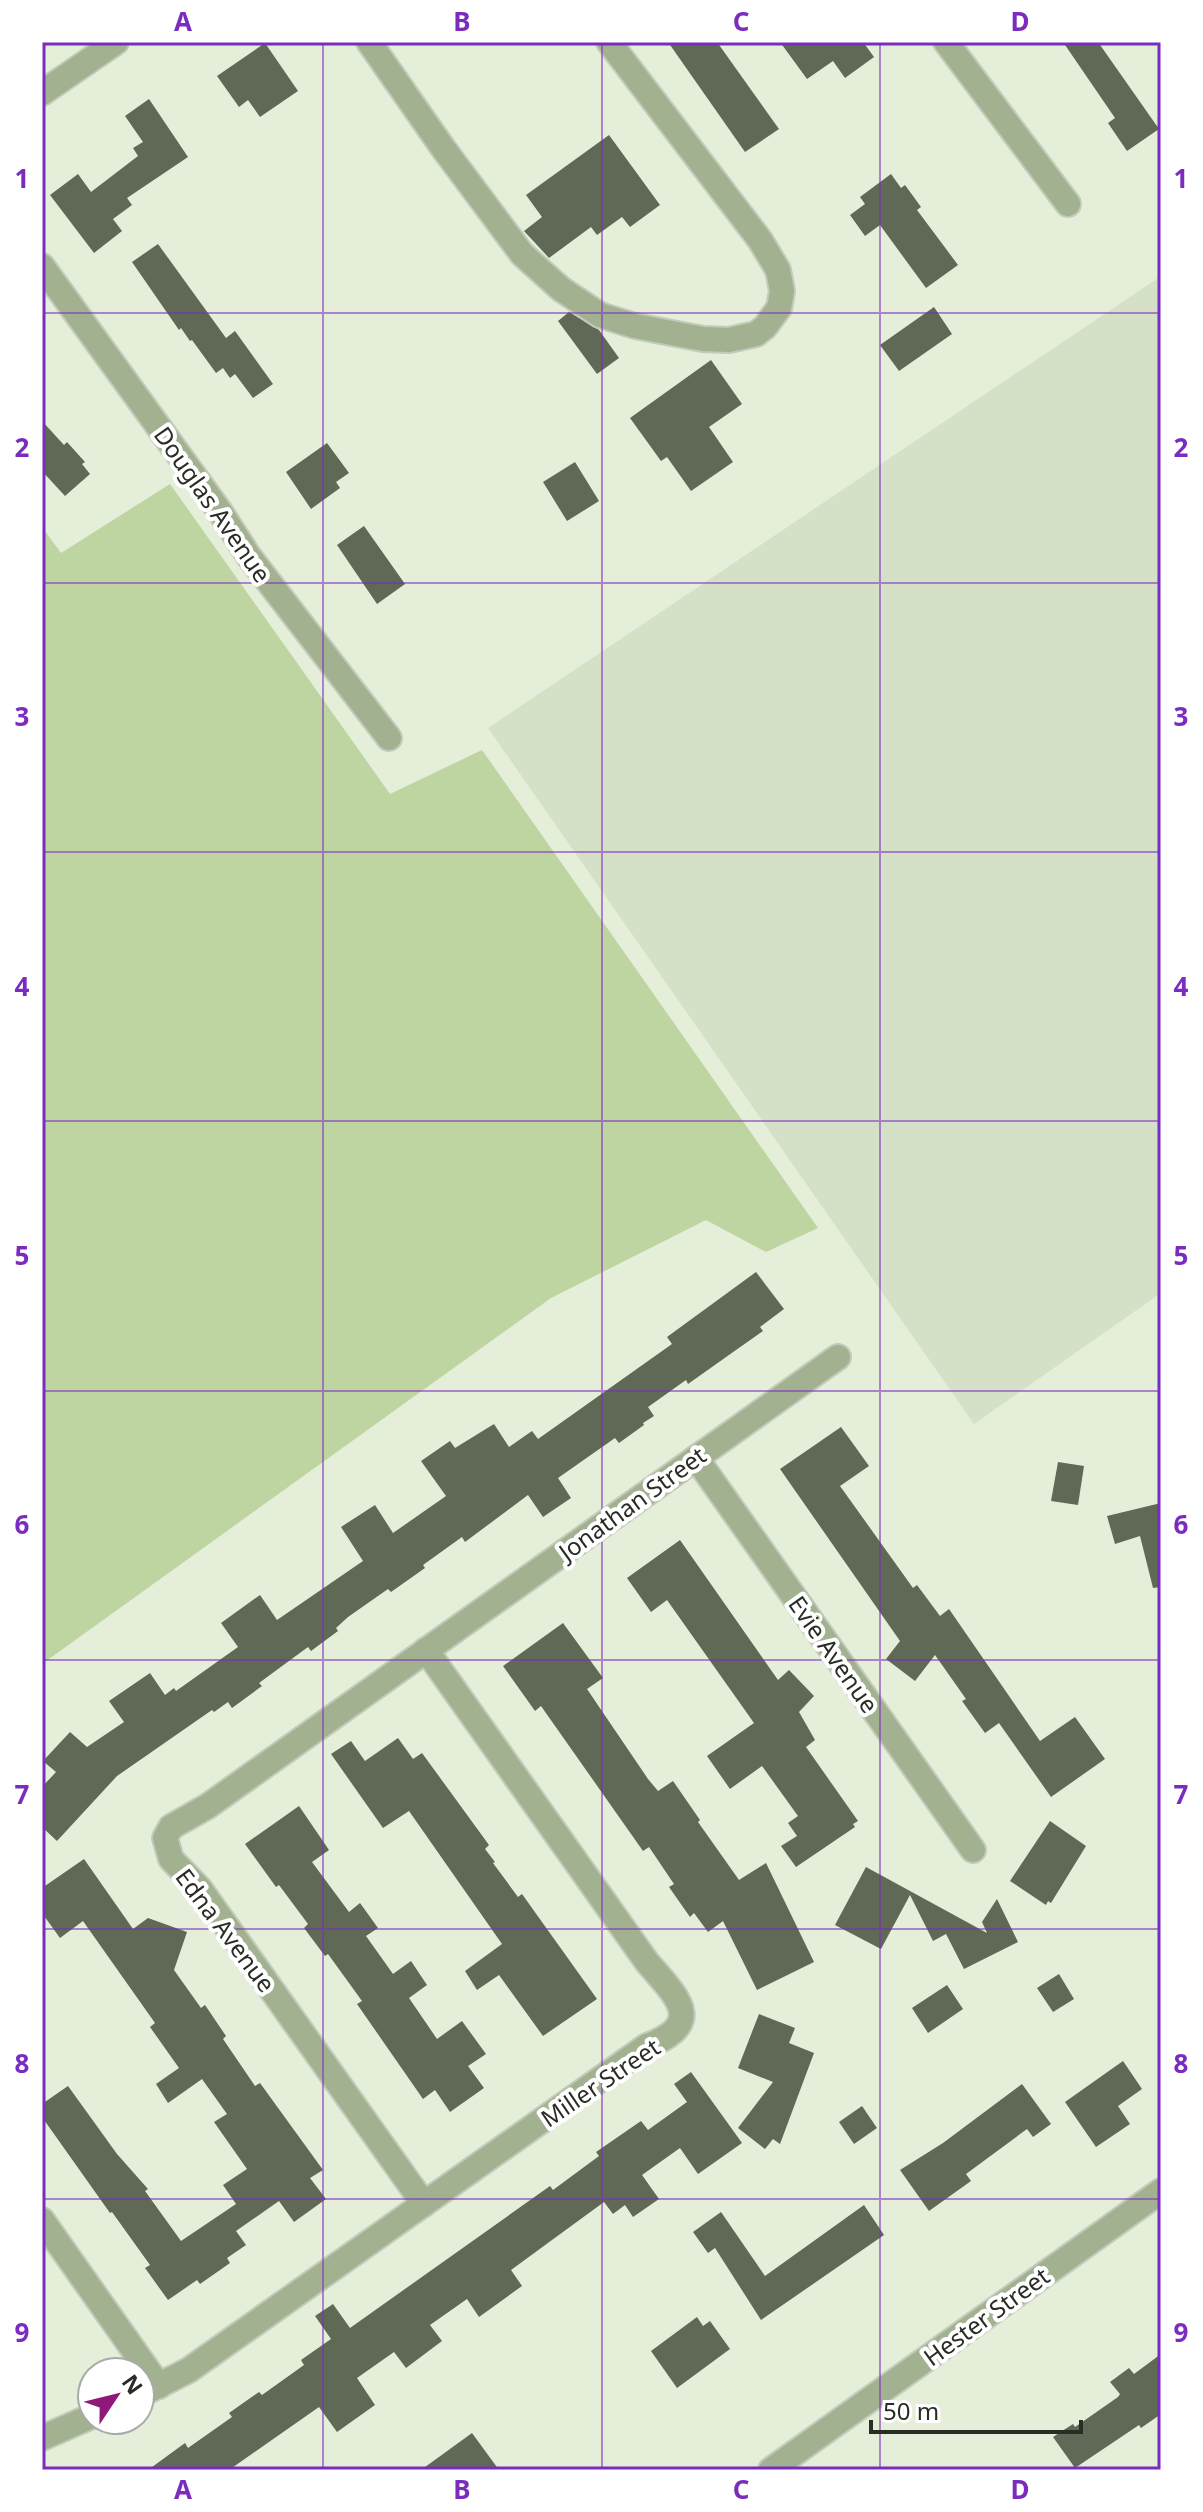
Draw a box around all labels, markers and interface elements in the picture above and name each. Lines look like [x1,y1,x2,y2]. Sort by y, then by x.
text: A [174,3,192,39]
text: B [453,3,471,39]
text: C [733,3,749,39]
text: D [1010,3,1030,39]
text: 1 [15,160,29,196]
text: 1 [1174,160,1188,196]
street label: Douglas Avenue [147,419,279,589]
text: 2 [15,429,30,465]
text: 2 [1174,429,1189,465]
text: 3 [15,698,29,734]
text: 3 [1174,698,1188,734]
text: 4 [15,968,30,1004]
text: 4 [1174,968,1189,1004]
text: 5 [15,1237,29,1273]
text: 5 [1174,1237,1188,1273]
street label: Jonathan Street [550,1438,713,1569]
text: 6 [15,1506,30,1542]
text: 6 [1174,1506,1189,1542]
street label: Evie Avenue [782,1589,886,1719]
text: 7 [15,1776,30,1812]
text: 7 [1174,1776,1189,1812]
street label: Edna Avenue [169,1861,283,1999]
street label: Miller Street [534,2030,666,2134]
text: 8 [15,2045,29,2081]
text: 8 [1174,2045,1188,2081]
street label: Hester Street [916,2259,1056,2373]
text: 9 [15,2314,29,2350]
text: 9 [1174,2314,1188,2350]
north arrow [76,2356,156,2436]
text: N [116,2368,151,2400]
scale bar [871,2384,1081,2434]
text: 50 m [883,2394,939,2427]
text: A [174,2471,192,2507]
text: B [453,2471,471,2507]
text: C [733,2471,749,2507]
text: D [1010,2471,1030,2507]

